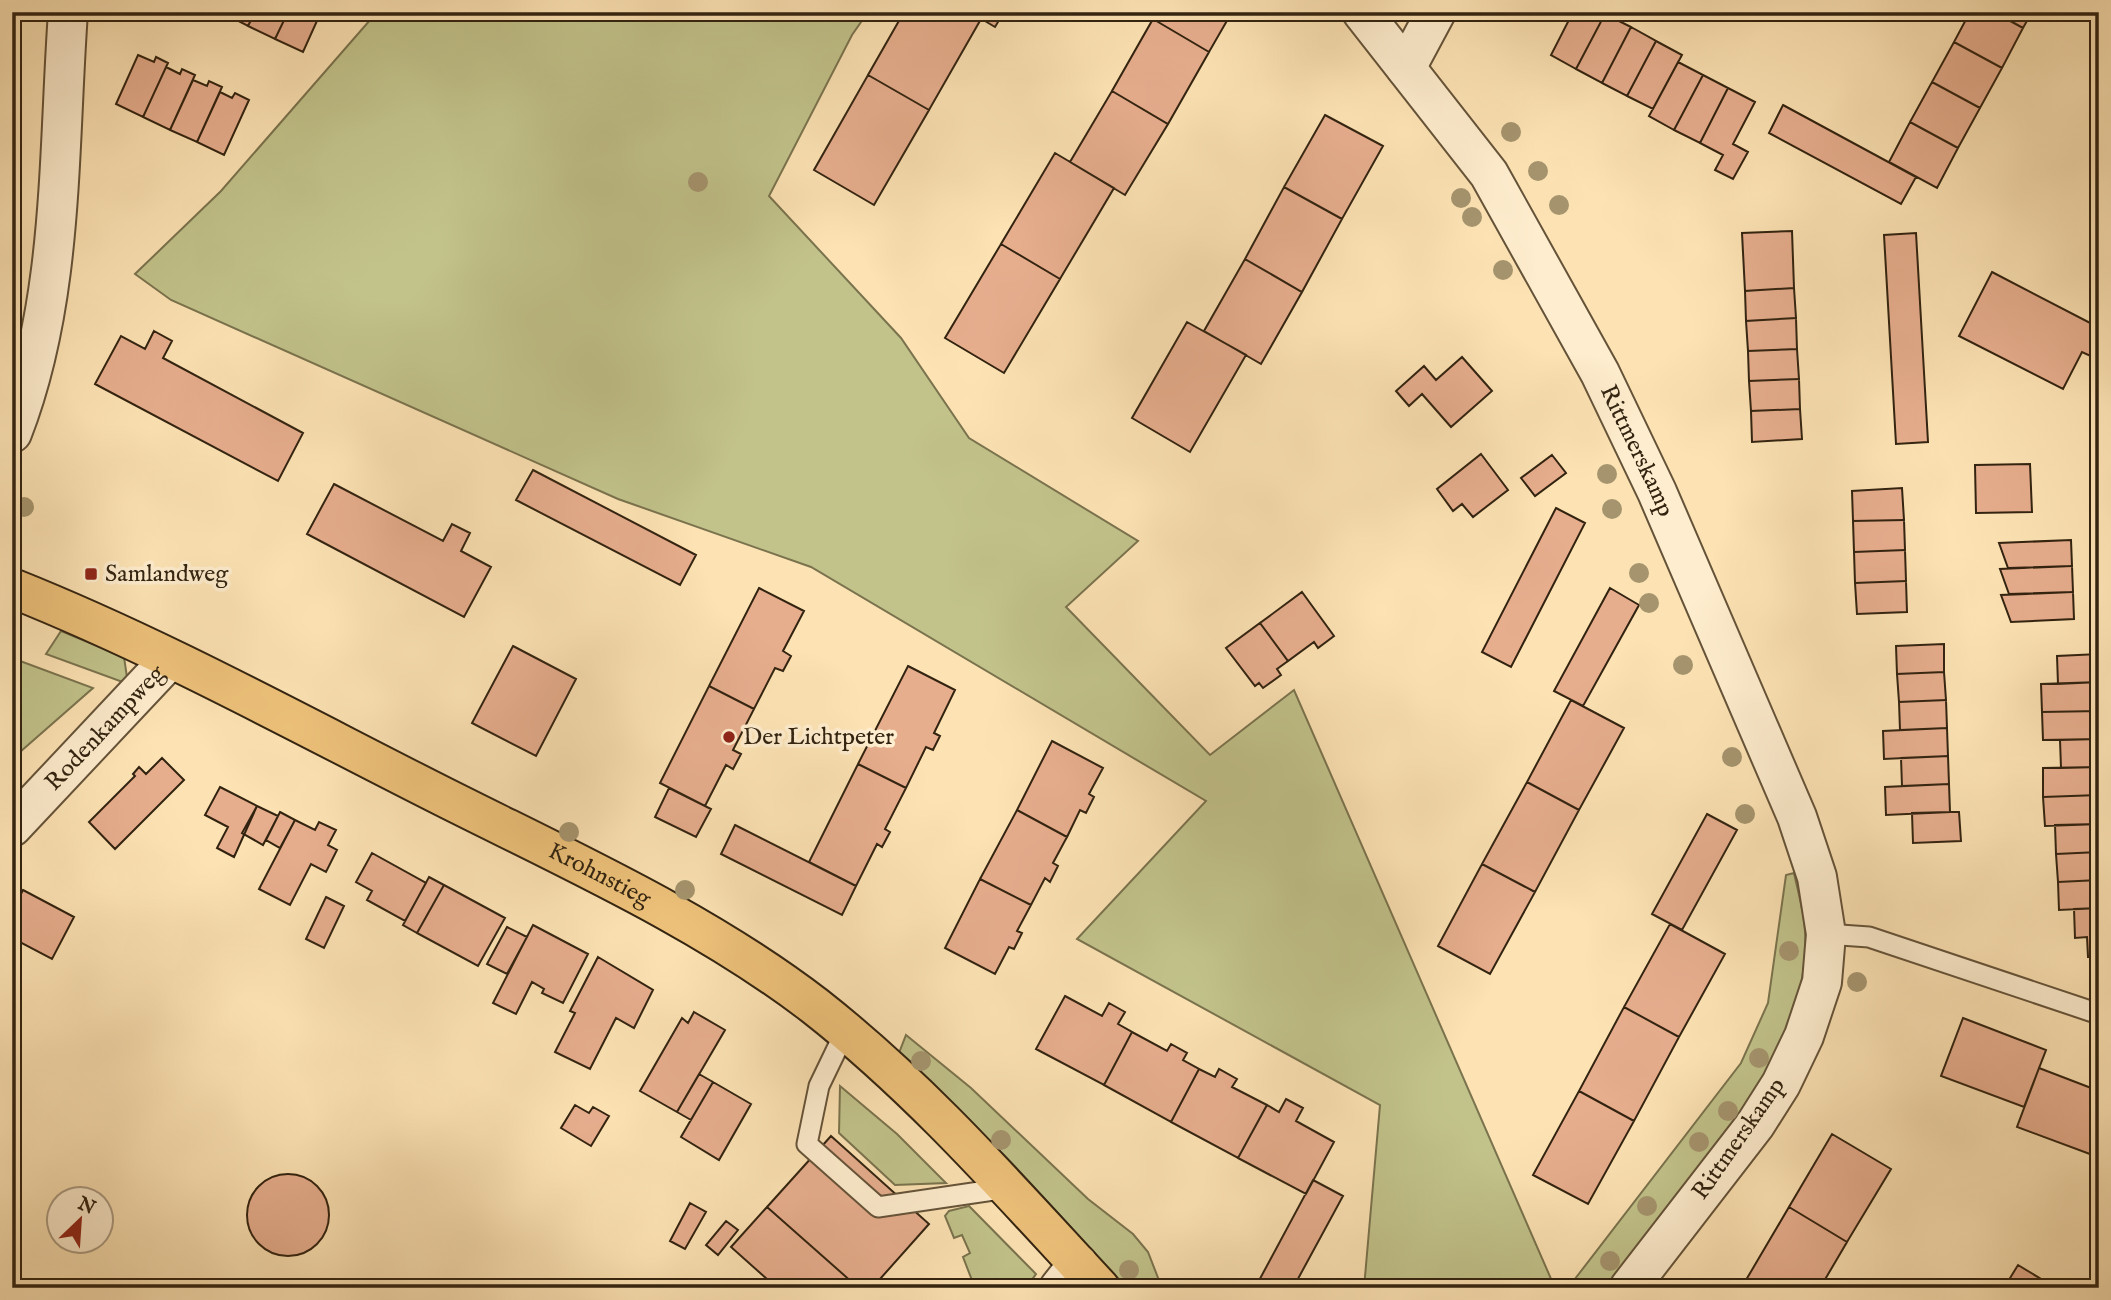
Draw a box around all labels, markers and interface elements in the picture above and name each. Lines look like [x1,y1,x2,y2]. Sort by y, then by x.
street label: Rittmerskamp [1593,380,1681,522]
place label: Samlandweg [105,559,229,590]
marker: Samlandweg [83,566,99,582]
street label: Rodenkampweg [38,658,173,798]
place label: Der Lichtpeter [743,722,894,753]
marker: Der Lichtpeter [721,729,737,745]
street label: Krohnstieg [543,836,657,915]
street label: Rittmerskamp [1685,1072,1793,1206]
north arrow [46,1184,116,1254]
text: N [73,1192,99,1221]

